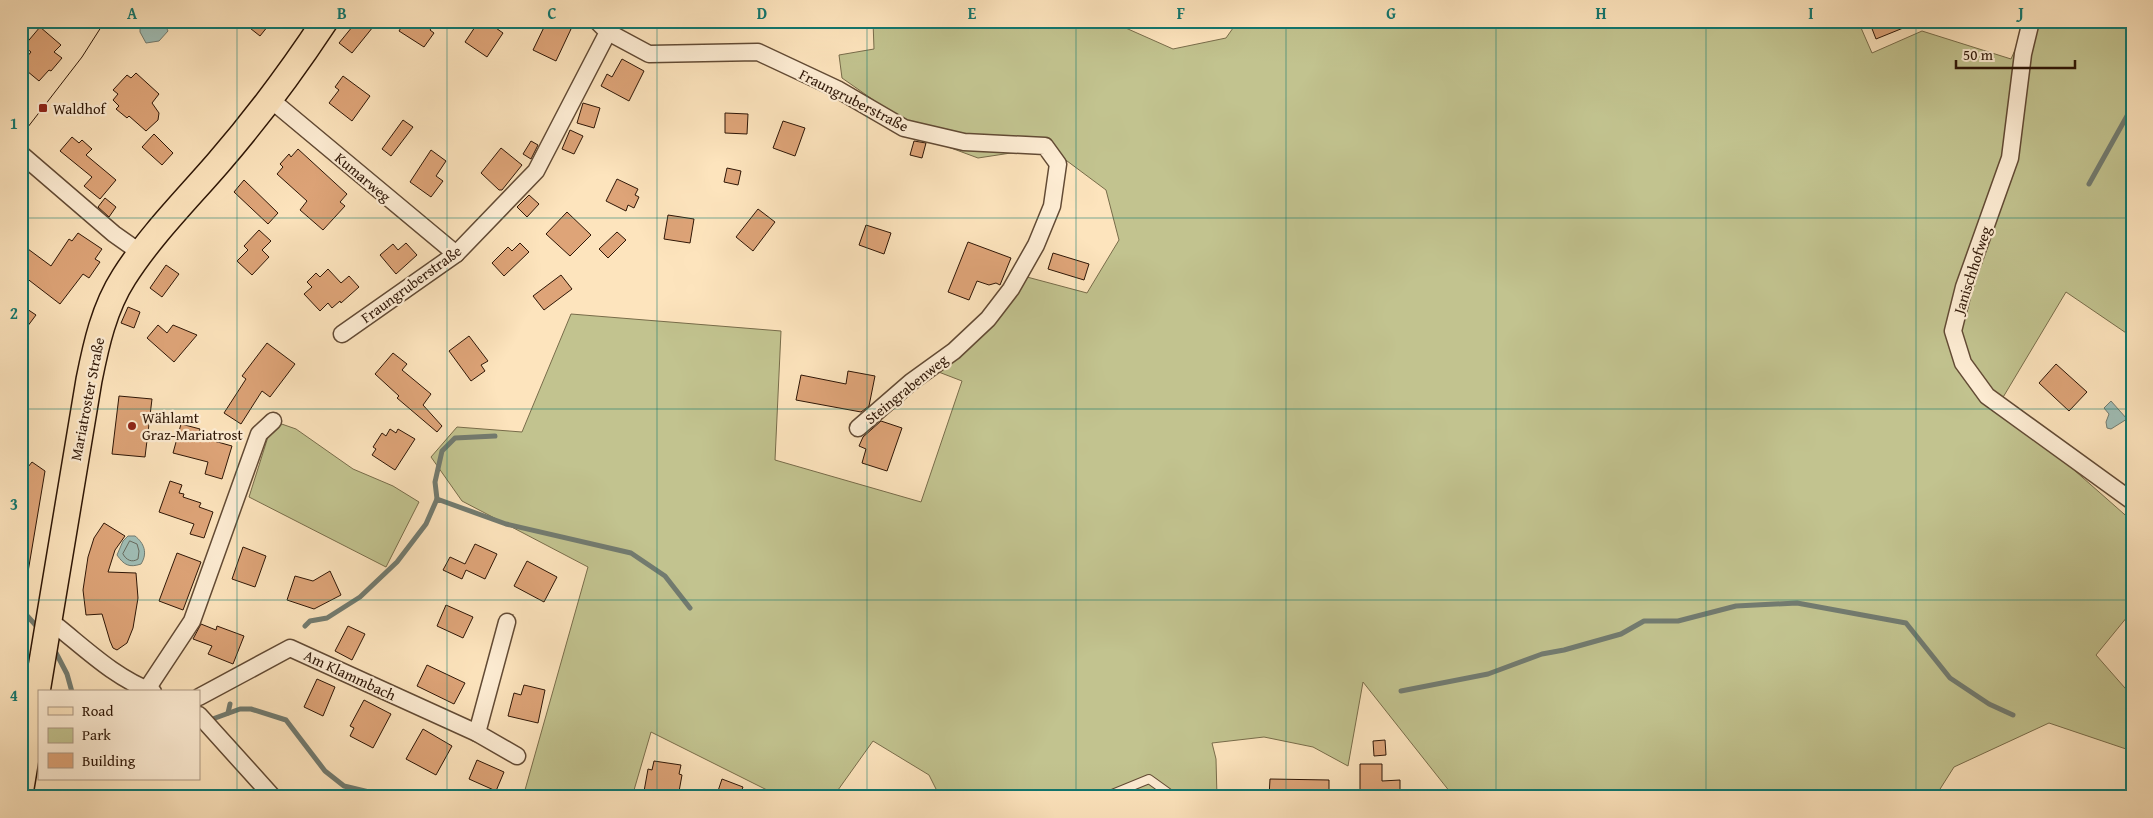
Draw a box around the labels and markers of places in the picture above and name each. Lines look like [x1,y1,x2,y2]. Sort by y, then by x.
place label: Waldhof [53,98,108,119]
marker: Waldhof [37,102,49,114]
place label: Wählamt Graz-Mariatrost [142,407,243,445]
marker: Wählamt Graz-Mariatrost [126,420,138,432]

